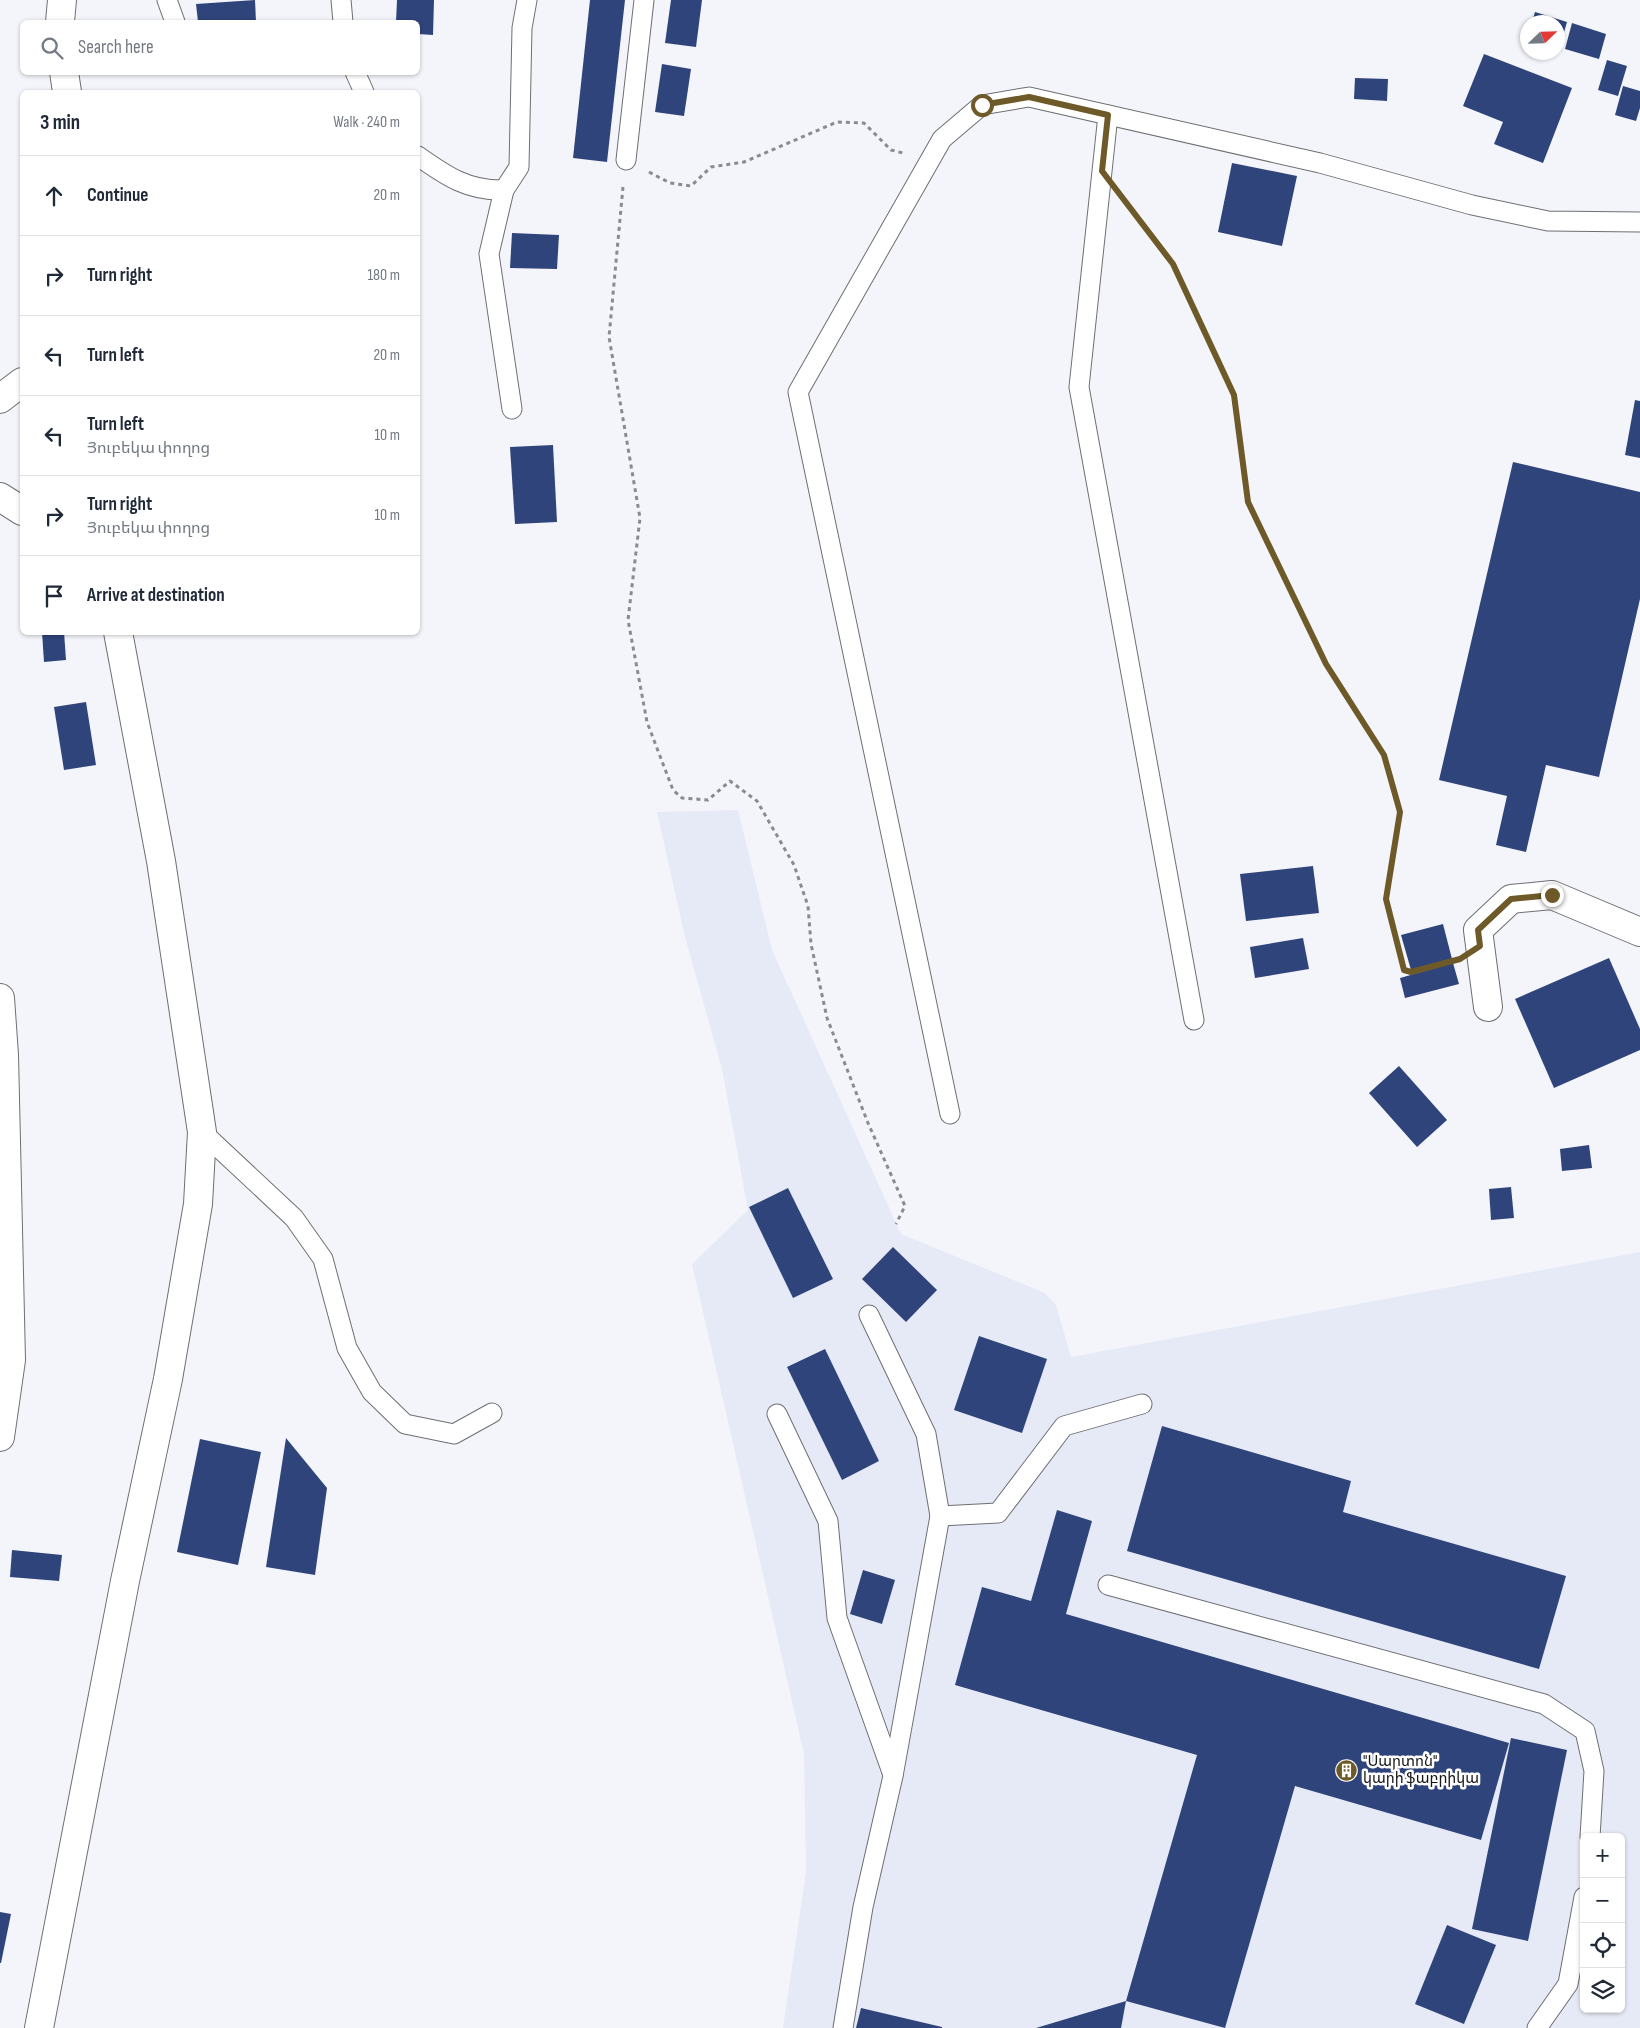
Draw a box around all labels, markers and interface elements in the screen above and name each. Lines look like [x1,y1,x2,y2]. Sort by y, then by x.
north arrow [1520,15,1565,60]
search box [20,20,420,75]
icon: search [38,34,66,62]
text: Search here [78,36,154,59]
route start [971,94,994,117]
text: 3 min [40,110,80,135]
text: Walk · 240 m [333,113,400,132]
icon: ahead [40,182,68,210]
text: Continue [87,184,148,207]
text: 20 m [373,186,400,205]
icon: right [40,262,68,290]
text: Turn right [87,264,152,287]
text: 180 m [367,266,400,285]
icon: left [40,342,68,370]
text: Turn left [87,344,144,367]
text: 20 m [373,346,400,365]
text: Turn left [87,413,144,436]
icon: left [40,422,68,450]
text: 10 m [374,426,400,445]
text: Յուբեկա փողոց [87,439,210,458]
text: Turn right [87,493,152,516]
icon: right [40,502,68,530]
text: 10 m [374,506,400,525]
text: Յուբեկա փողոց [87,519,210,538]
icon: arrive [40,582,68,610]
text: Arrive at destination [87,584,225,607]
route end [1541,884,1564,907]
place label: "Սարտոն" կարի ֆաբրիկա [1363,1752,1479,1788]
building icon: "Սարտոն" կարի ֆաբրիկա [1335,1758,1359,1782]
map controls [1580,1833,1625,2013]
button: + [1580,1833,1625,1878]
button: − [1580,1878,1625,1923]
button: locate [1580,1923,1625,1968]
button: layers [1580,1968,1625,2013]

